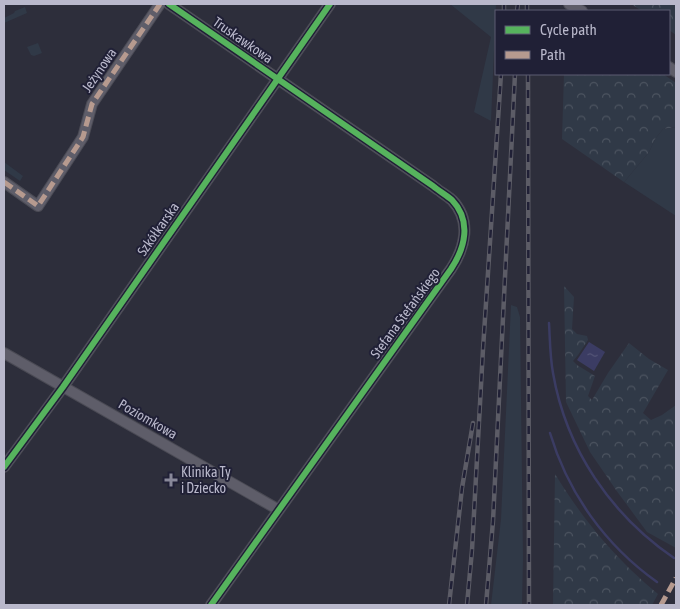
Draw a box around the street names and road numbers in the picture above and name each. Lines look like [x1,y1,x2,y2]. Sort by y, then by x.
street label: Truskawkowa [210,14,276,66]
street label: Jeżynowa [78,45,120,95]
street label: Szkółkarska [134,199,182,259]
street label: Stefana Stefańskiego [367,265,443,361]
street label: Poziomkowa [116,396,180,442]

